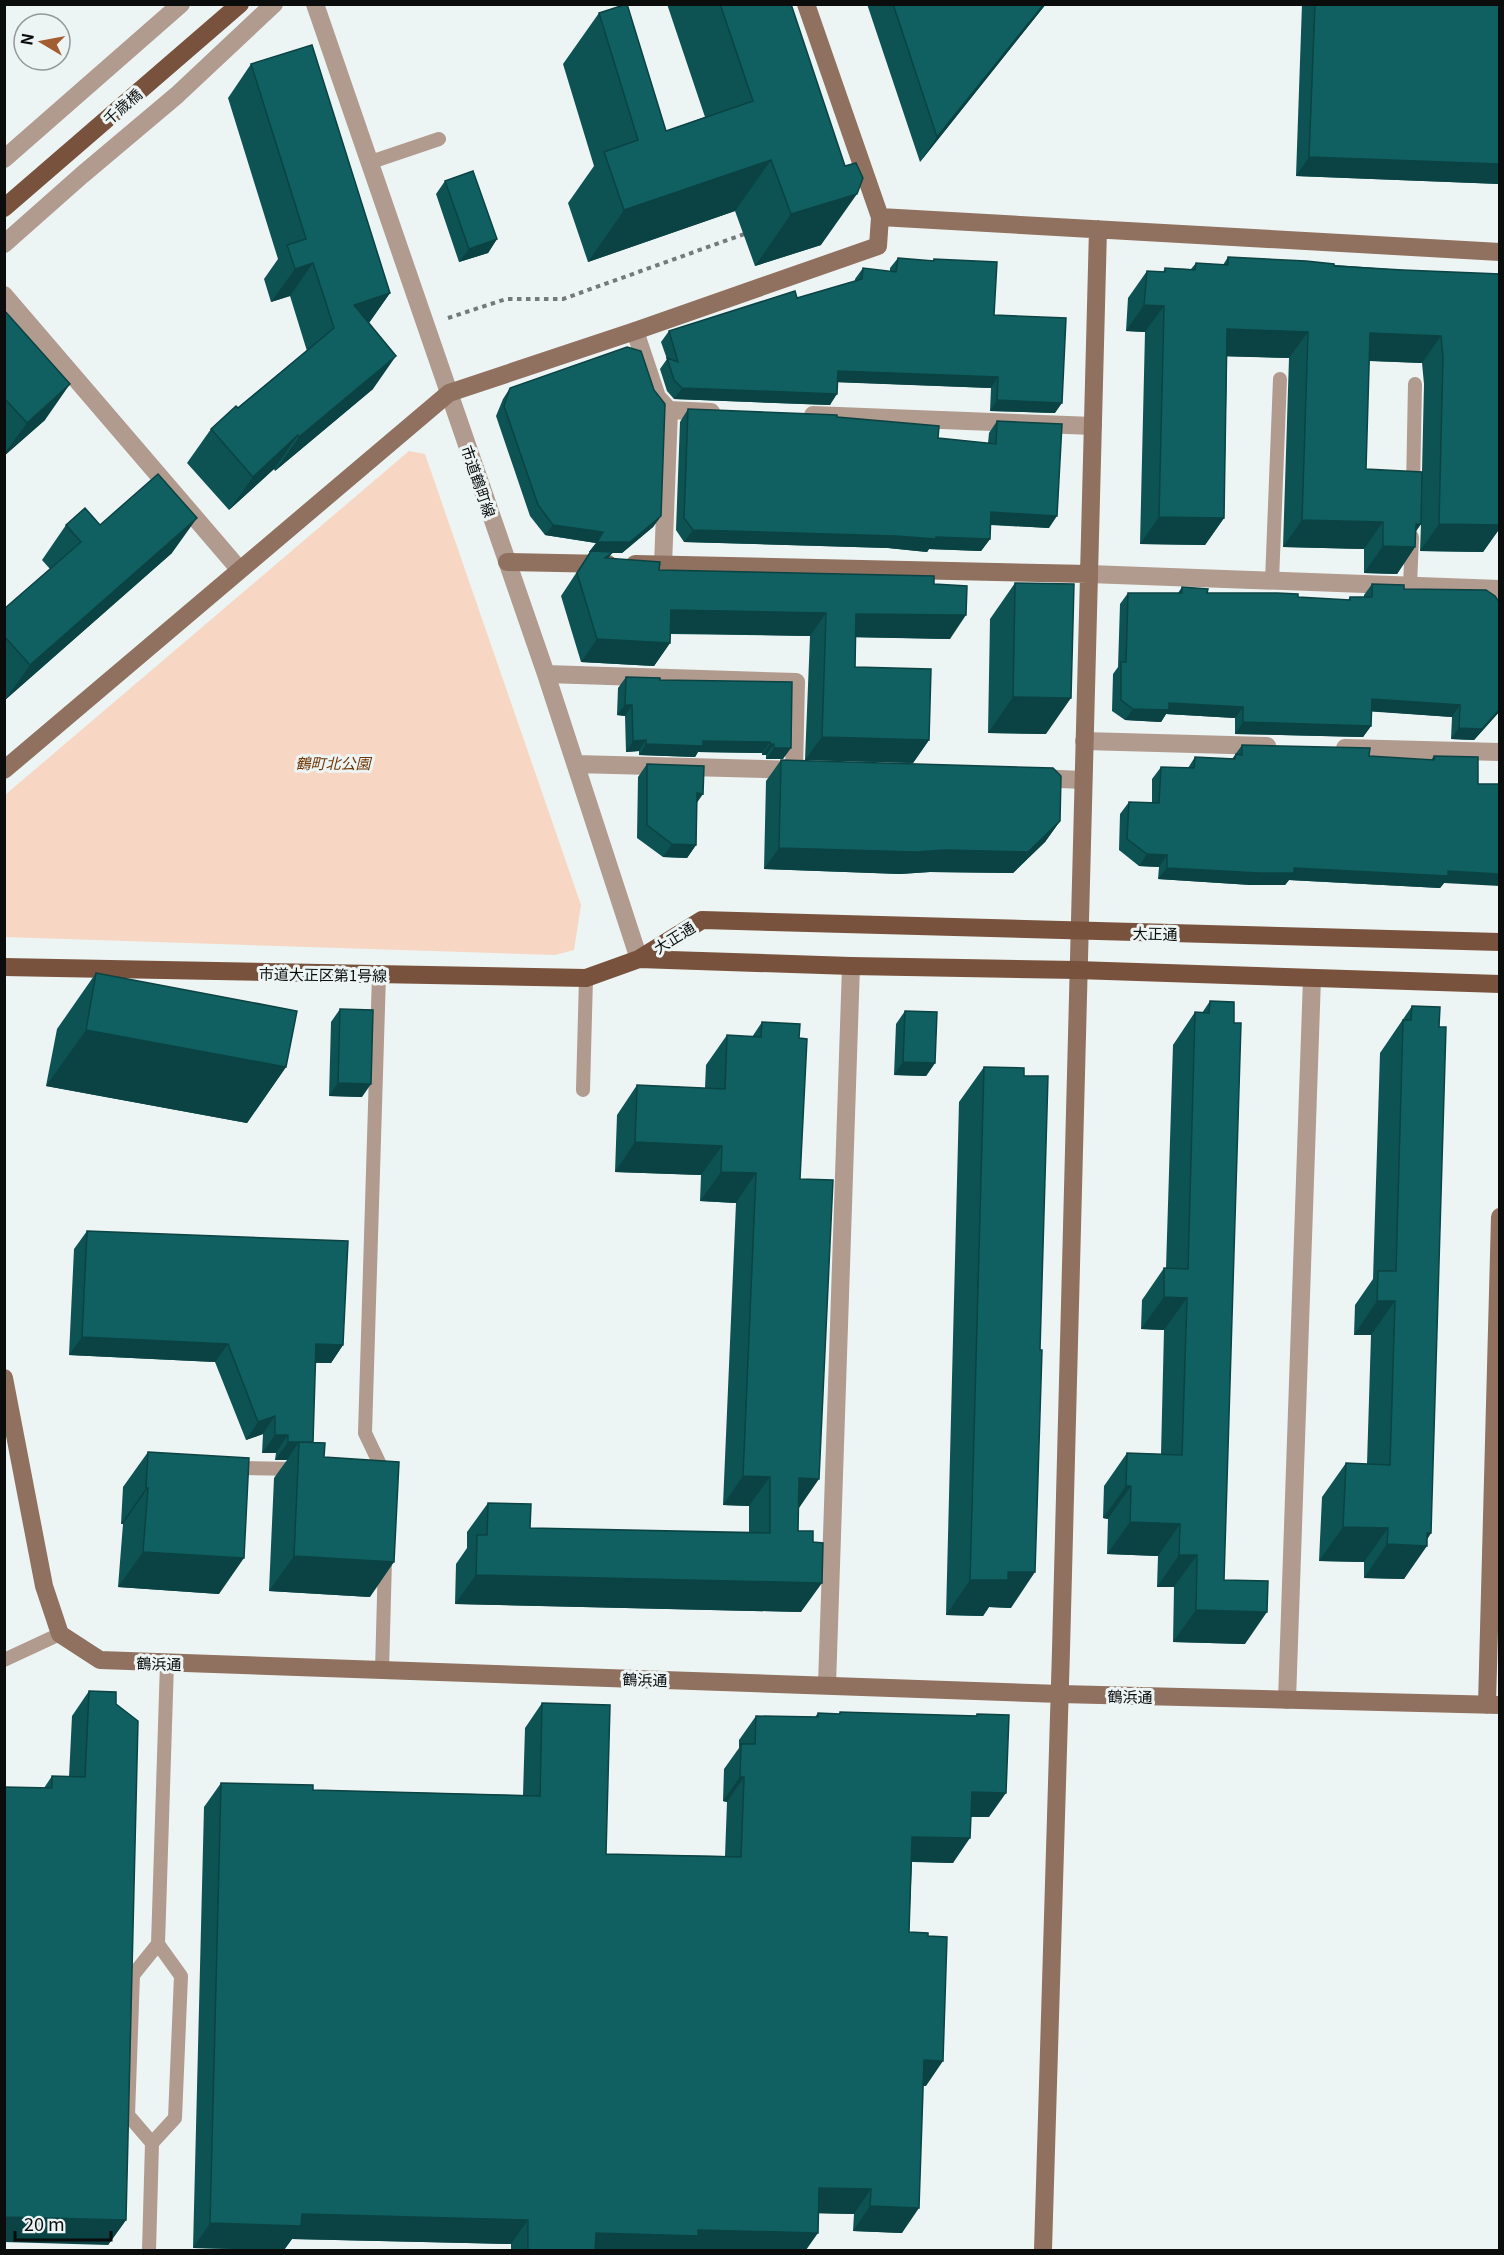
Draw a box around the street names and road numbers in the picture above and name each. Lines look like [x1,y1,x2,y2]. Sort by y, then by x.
street label: 千歳橋 [98,83,146,129]
street label: 市道鶴町線 [457,442,501,520]
street label: 大正通 [649,916,699,958]
street label: 大正通 [1132,922,1178,944]
street label: 市道大正区第1号線 [259,962,387,986]
street label: 鶴浜通 [136,1652,182,1674]
street label: 鶴浜通 [622,1668,668,1690]
street label: 鶴浜通 [1107,1685,1153,1707]

